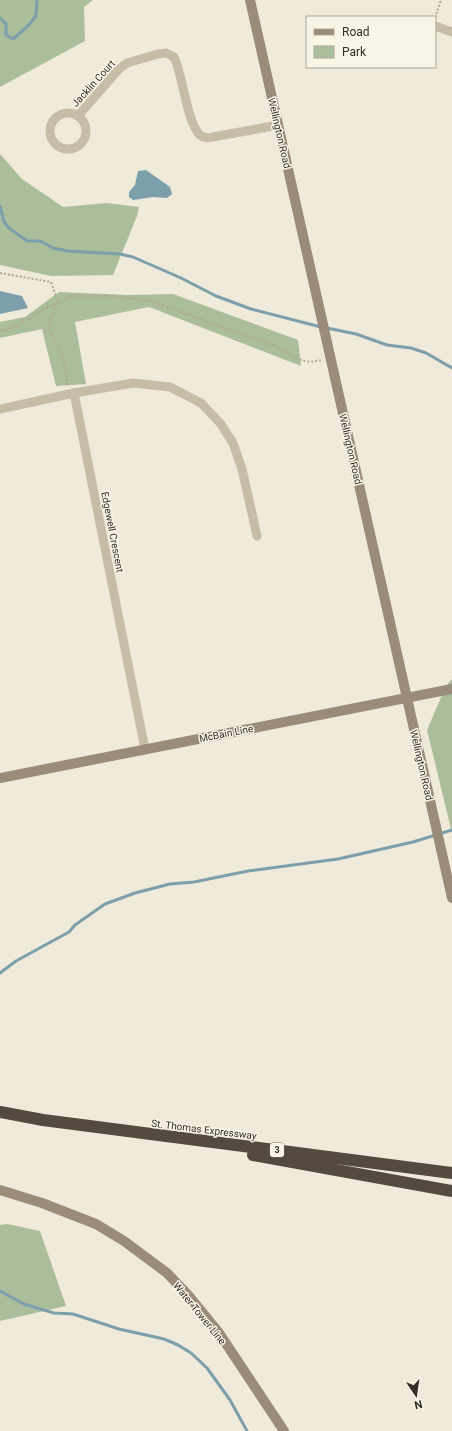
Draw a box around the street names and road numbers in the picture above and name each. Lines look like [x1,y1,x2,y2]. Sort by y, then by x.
street label: Jacklin Court [70,58,117,109]
street label: Wellington Road [266,97,293,170]
street label: Wellington Road [337,413,364,486]
street label: Edgewell Crescent [99,491,126,573]
street label: McBain Line [198,723,254,744]
street label: Wellington Road [408,729,435,802]
street label: St. Thomas Expressway [151,1118,257,1141]
road number: 3 [270,1143,284,1157]
street label: Water Tower Line [171,1280,228,1347]

